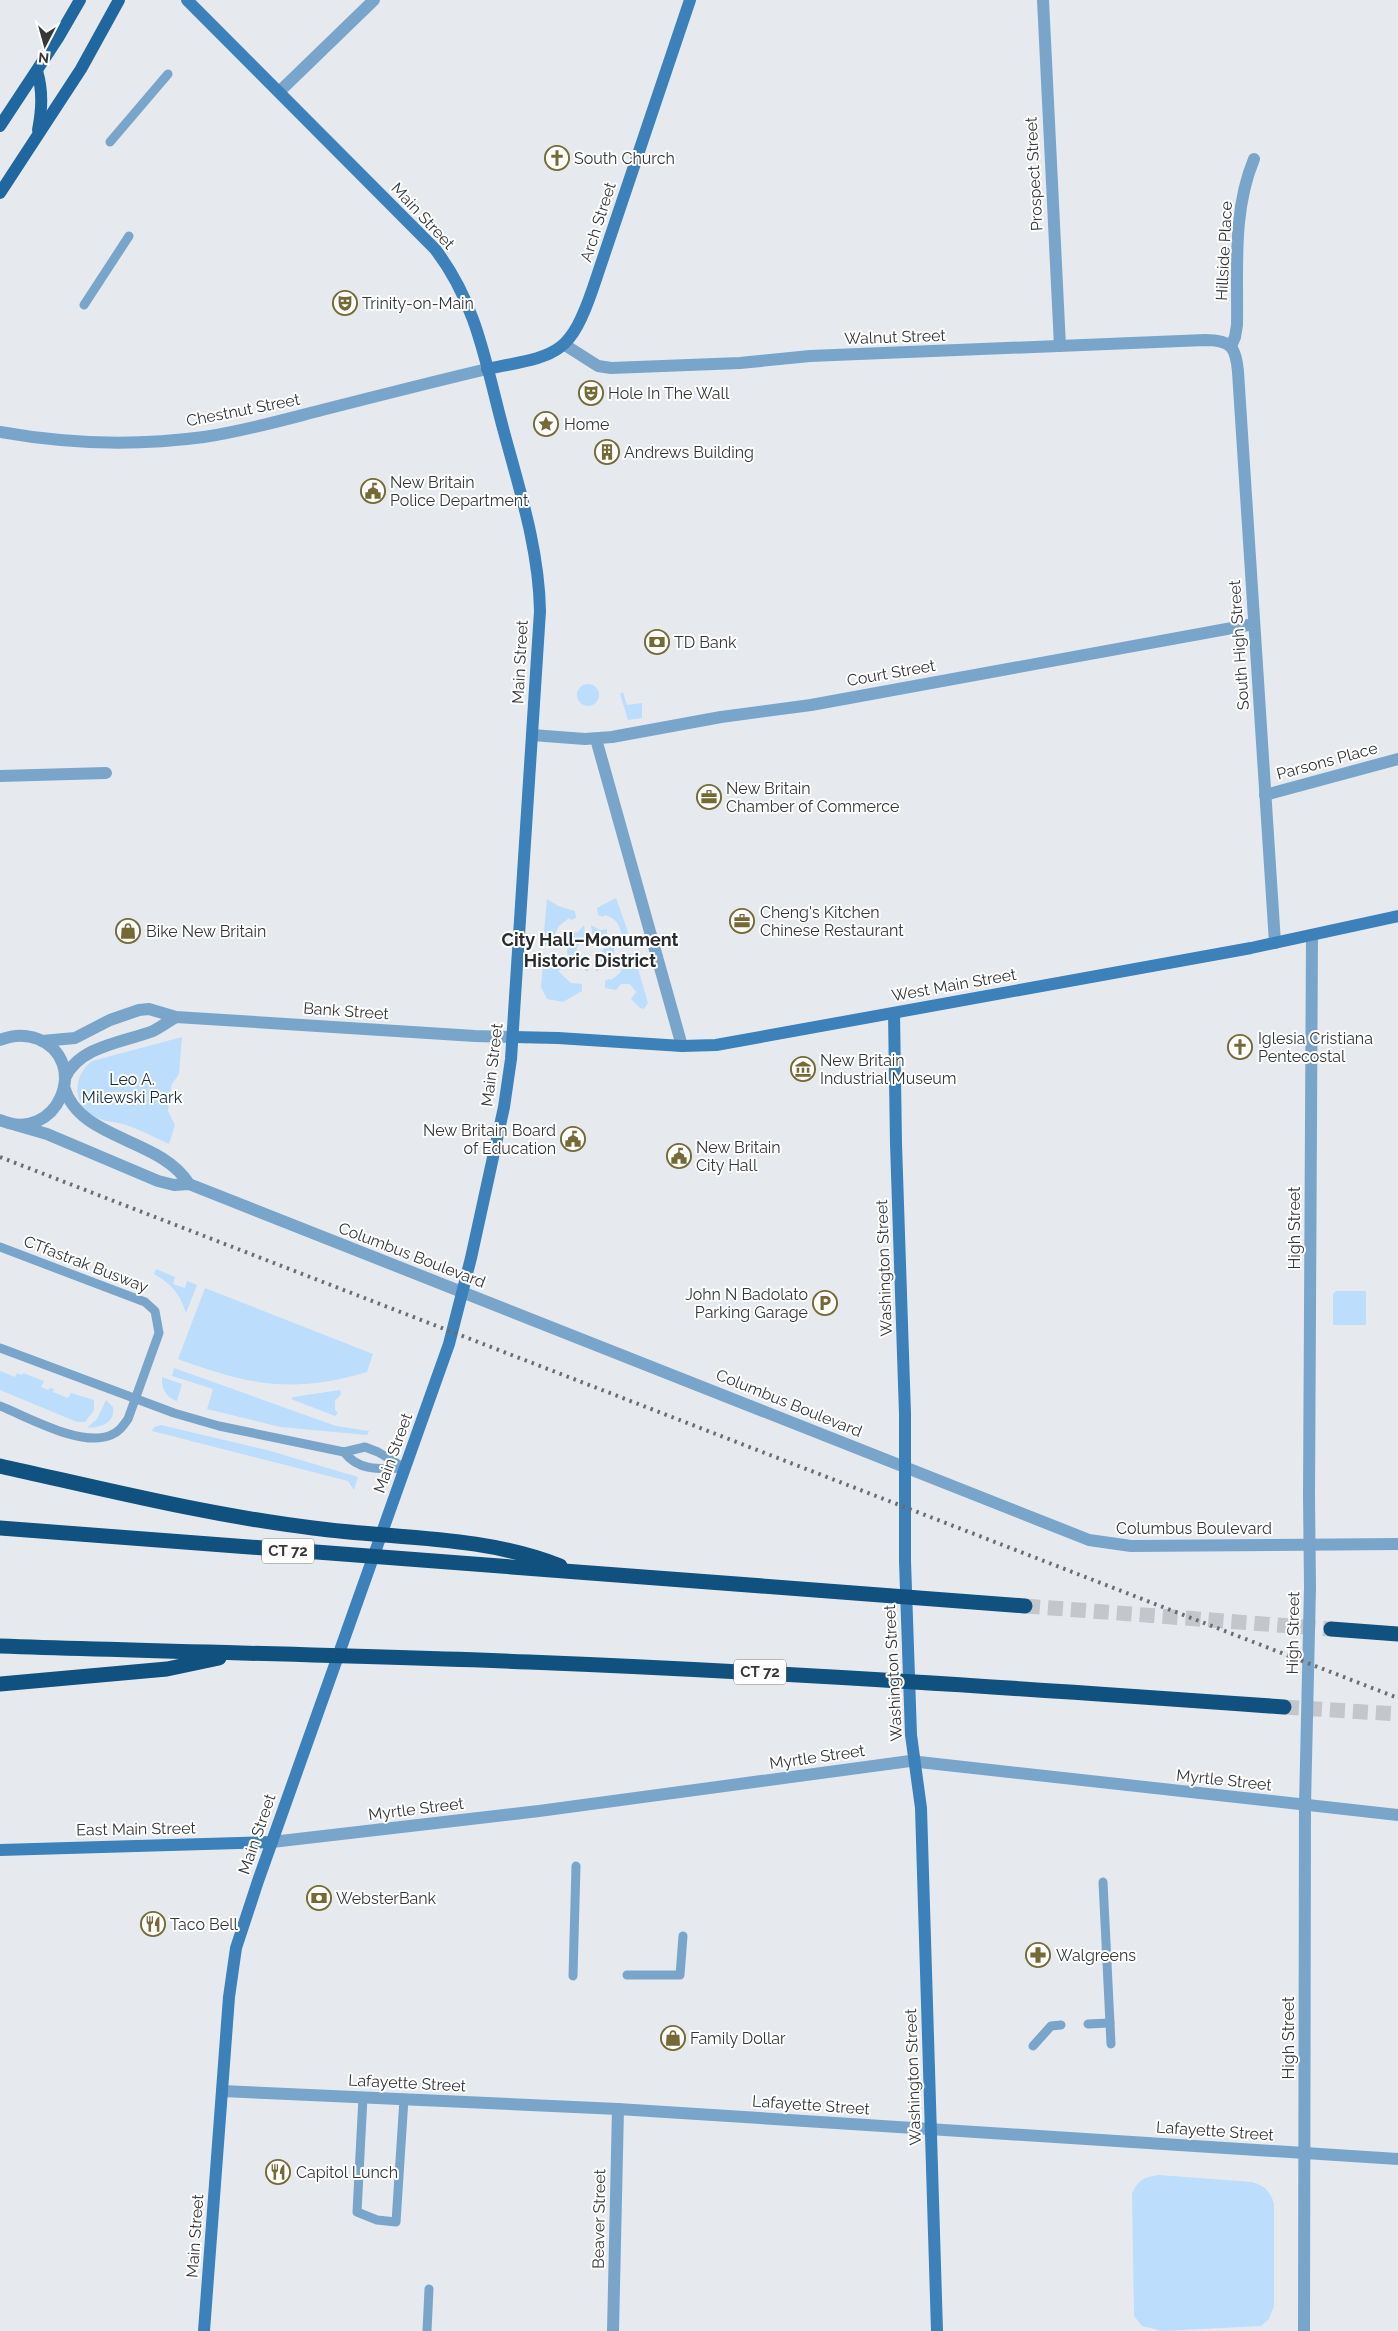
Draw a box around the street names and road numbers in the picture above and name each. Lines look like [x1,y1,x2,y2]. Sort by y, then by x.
street label: Prospect Street [1021,116,1046,232]
street label: Main Street [387,179,459,254]
street label: Arch Street [576,179,620,264]
street label: Hillside Place [1212,201,1236,301]
street label: Walnut Street [844,326,947,348]
street label: Chestnut Street [185,390,302,430]
street label: South High Street [1225,579,1253,711]
street label: Main Street [508,619,532,704]
street label: Court Street [845,656,937,690]
street label: Parsons Place [1274,738,1380,784]
street label: West Main Street [890,965,1018,1005]
street label: Bank Street [303,999,390,1024]
street label: Main Street [477,1022,507,1108]
street label: High Street [1285,1186,1304,1269]
street label: Washington Street [872,1199,896,1337]
street label: Columbus Boulevard [336,1218,488,1292]
street label: CTfastrak Busway [21,1231,151,1297]
street label: Columbus Boulevard [713,1365,865,1441]
street label: Main Street [370,1410,416,1496]
street label: Columbus Boulevard [1116,1519,1272,1538]
road number: CT 72 [262,1538,314,1564]
street label: High Street [1283,1591,1303,1675]
street label: Washington Street [880,1604,906,1742]
road number: CT 72 [734,1660,786,1684]
street label: Myrtle Street [768,1741,866,1773]
street label: Myrtle Street [1175,1766,1273,1795]
street label: Main Street [234,1791,280,1877]
street label: Myrtle Street [367,1794,465,1824]
street label: East Main Street [76,1818,197,1840]
street label: High Street [1279,1996,1298,2079]
street label: Washington Street [901,2008,925,2146]
street label: Lafayette Street [348,2070,467,2096]
street label: Lafayette Street [752,2091,871,2119]
street label: Lafayette Street [1156,2117,1275,2145]
street label: Beaver Street [589,2168,609,2269]
street label: Main Street [183,2193,207,2279]

